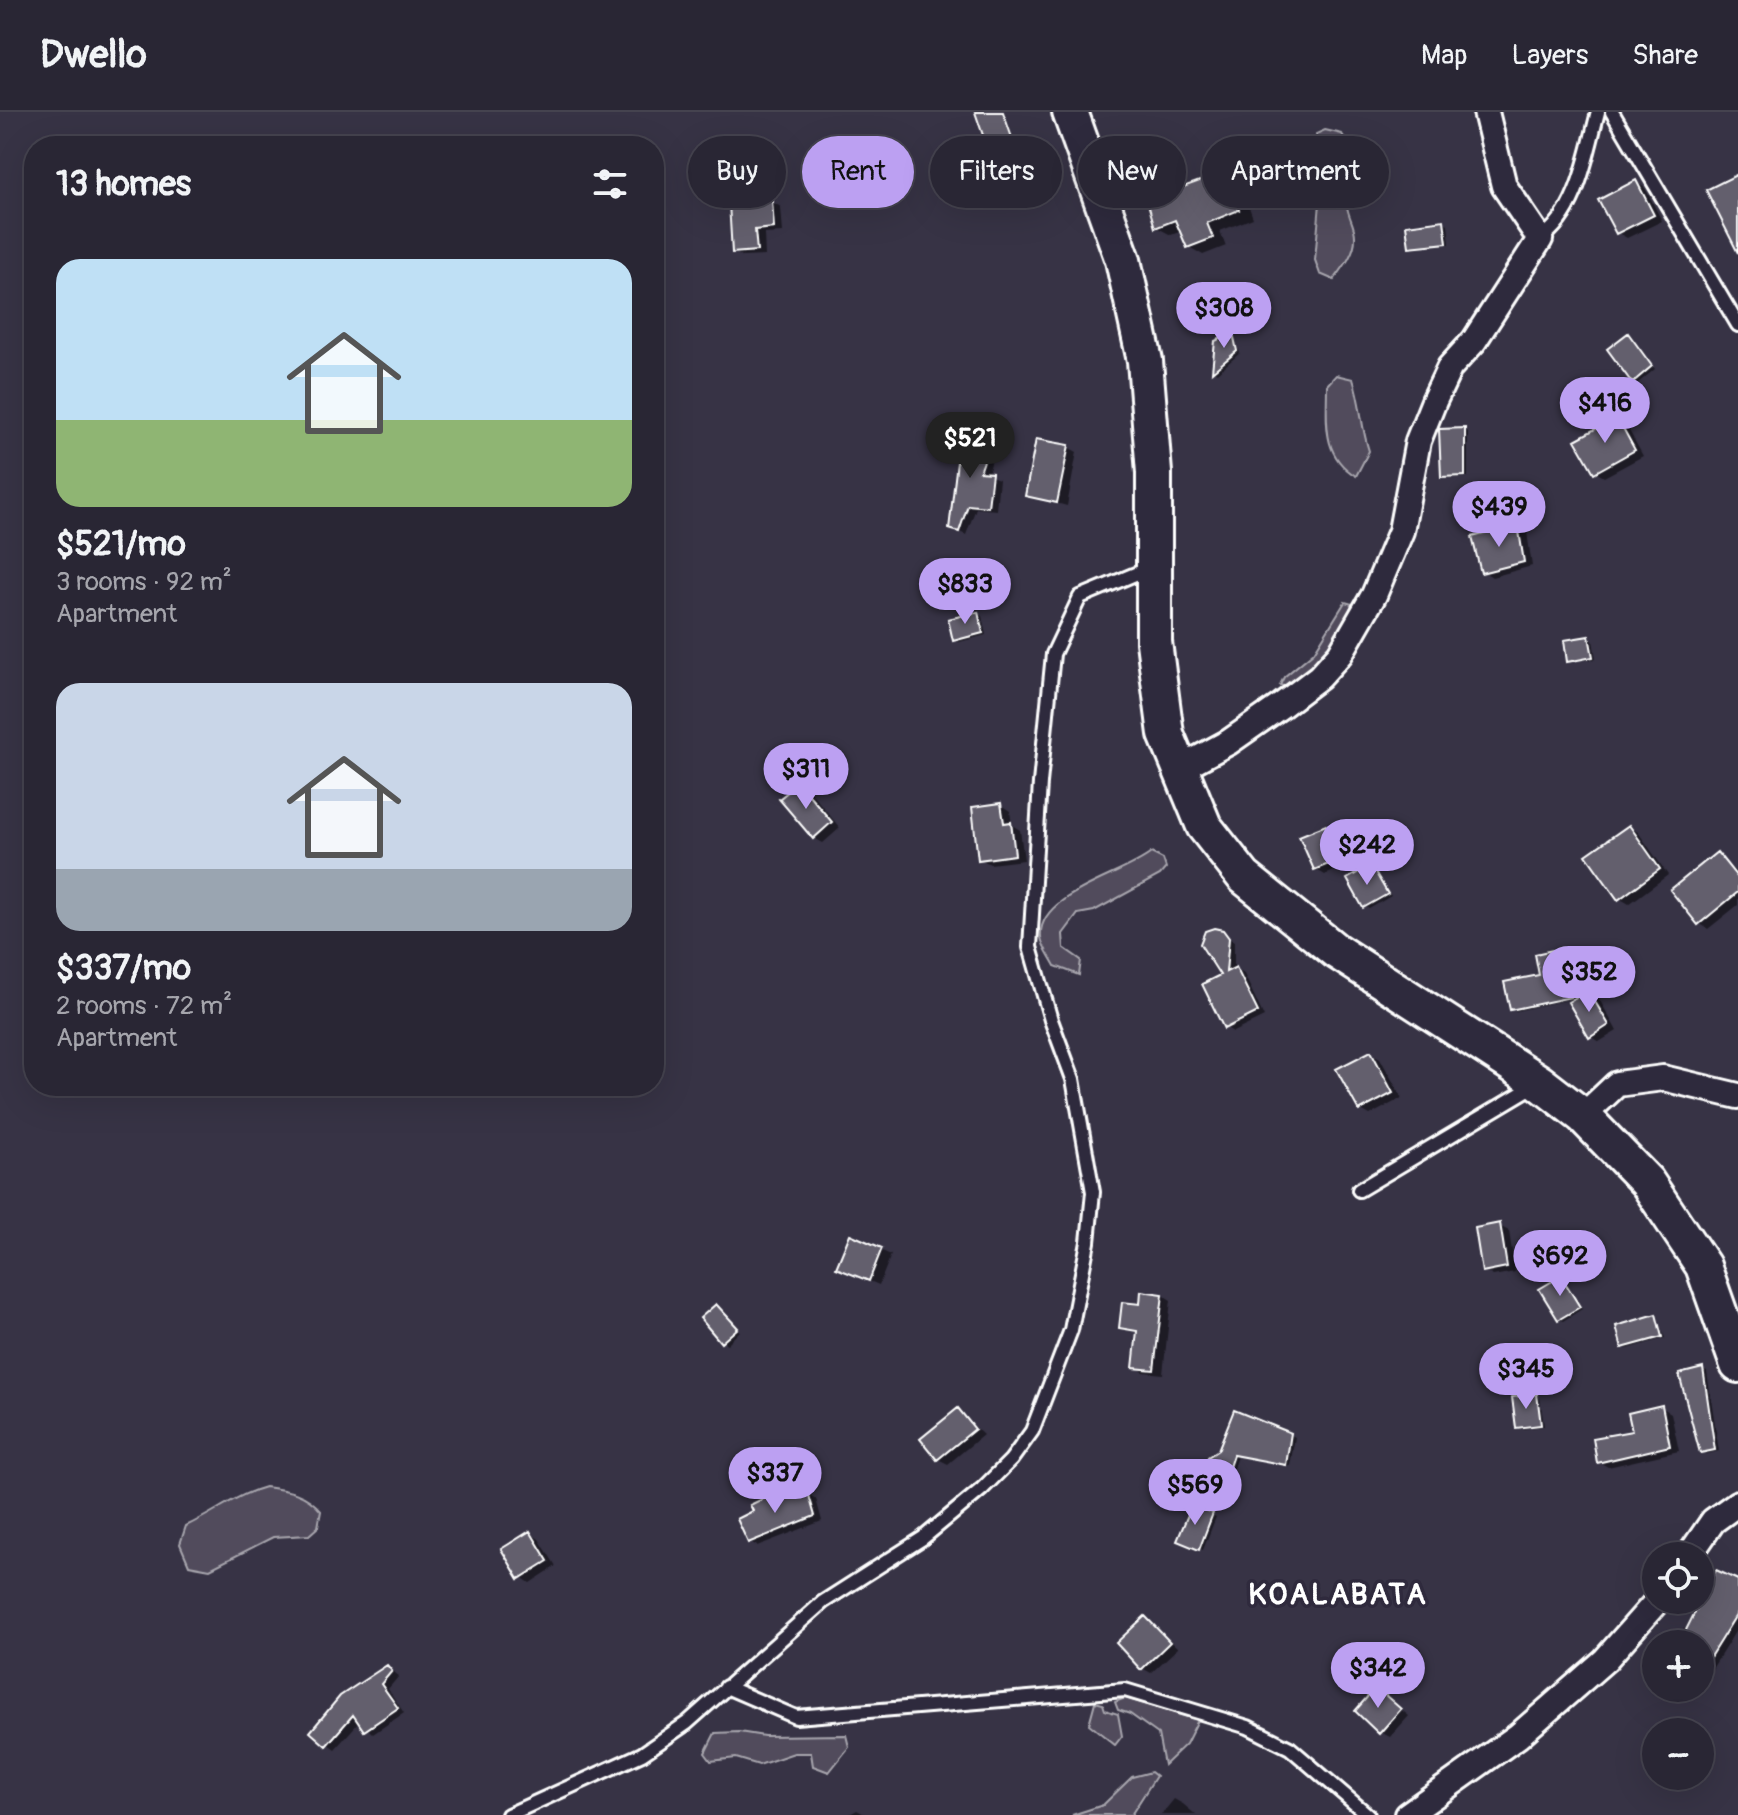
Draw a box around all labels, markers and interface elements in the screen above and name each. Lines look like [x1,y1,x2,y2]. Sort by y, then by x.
text: Dwello [40,31,147,79]
text: Map [1421,38,1467,73]
text: Layers [1511,38,1588,73]
text: Share [1632,38,1698,73]
chip: Buy [688,136,786,208]
chip: Rent [802,136,914,208]
chip: Filters [930,136,1062,208]
chip: New [1078,136,1186,208]
chip: Apartment [1202,136,1389,208]
icon: filters [588,162,632,206]
text: 13 homes [56,163,191,206]
pin: $308 [1177,282,1271,350]
text: $308 [1194,292,1254,324]
icon: home [272,311,416,455]
pin: $416 [1558,377,1652,445]
text: $416 [1578,387,1632,419]
pin: $521 [923,412,1017,480]
text: $521 [944,422,996,454]
pin: $439 [1452,481,1546,549]
text: $439 [1470,491,1528,523]
text: $521/mo [56,523,186,566]
pin: $833 [918,558,1012,626]
text: 3 rooms · 92 m² [56,566,232,598]
text: $833 [937,568,993,600]
text: Apartment [56,598,177,630]
icon: home [272,735,416,879]
pin: $311 [759,743,853,811]
text: $311 [782,753,830,785]
pin: $242 [1320,819,1414,887]
text: $242 [1338,829,1396,861]
pin: $352 [1542,946,1636,1014]
text: $337/mo [56,947,191,990]
text: $352 [1560,956,1618,988]
text: 2 rooms · 72 m² [56,990,232,1022]
text: Apartment [56,1022,177,1054]
pin: $692 [1513,1230,1607,1298]
text: $692 [1531,1240,1589,1272]
pin: $345 [1479,1343,1573,1411]
text: $345 [1497,1353,1555,1385]
pin: $337 [728,1447,822,1515]
text: $337 [747,1457,803,1489]
pin: $569 [1148,1459,1242,1527]
text: $569 [1167,1469,1223,1501]
map controls [1642,1542,1714,1790]
button: locate [1642,1542,1714,1614]
district label: KOALABATA [1248,1576,1428,1613]
button: + [1642,1630,1714,1702]
pin: $342 [1331,1642,1425,1710]
text: $342 [1349,1652,1407,1684]
button: − [1642,1718,1714,1790]

